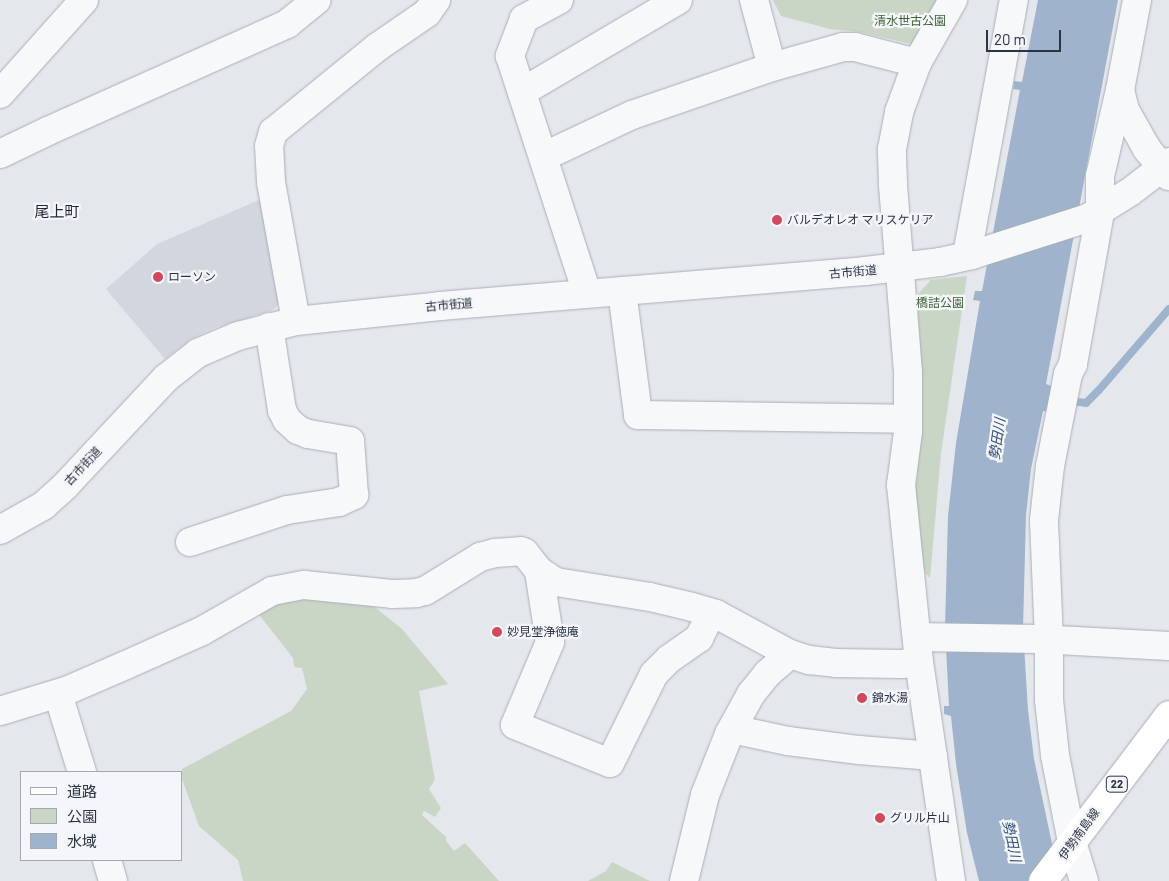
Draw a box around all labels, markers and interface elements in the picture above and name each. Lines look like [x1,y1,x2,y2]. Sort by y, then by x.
park label: 清水世古公園 [874,14,946,28]
scale bar [989,20,1064,52]
text: 20 m [994,30,1026,48]
district label: 尾上町 [35,203,79,221]
place label: バルデオレオ マリスケリア [787,213,933,227]
marker: バルデオレオ マリスケリア [771,214,783,226]
street label: 古市街道 [828,263,878,281]
place label: ローソン [168,270,216,284]
marker: ローソン [152,271,164,283]
street label: 古市街道 [424,296,474,314]
park label: 橋詰公園 [916,296,964,310]
water label: 勢田川 [986,417,1008,461]
street label: 古市街道 [61,444,105,488]
place label: 妙見堂浄徳庵 [507,625,579,639]
marker: 妙見堂浄徳庵 [491,626,503,638]
place label: 錦水湯 [872,691,908,705]
marker: 錦水湯 [856,692,868,704]
legend [20,771,182,861]
road number: 22 [1106,776,1128,792]
text: 道路 [67,782,97,800]
street label: 伊勢南島線 [1056,805,1102,863]
text: 公園 [67,807,97,825]
place label: グリル片山 [890,811,950,825]
marker: グリル片山 [874,812,886,824]
water label: 勢田川 [999,819,1025,863]
text: 水域 [67,832,97,850]

